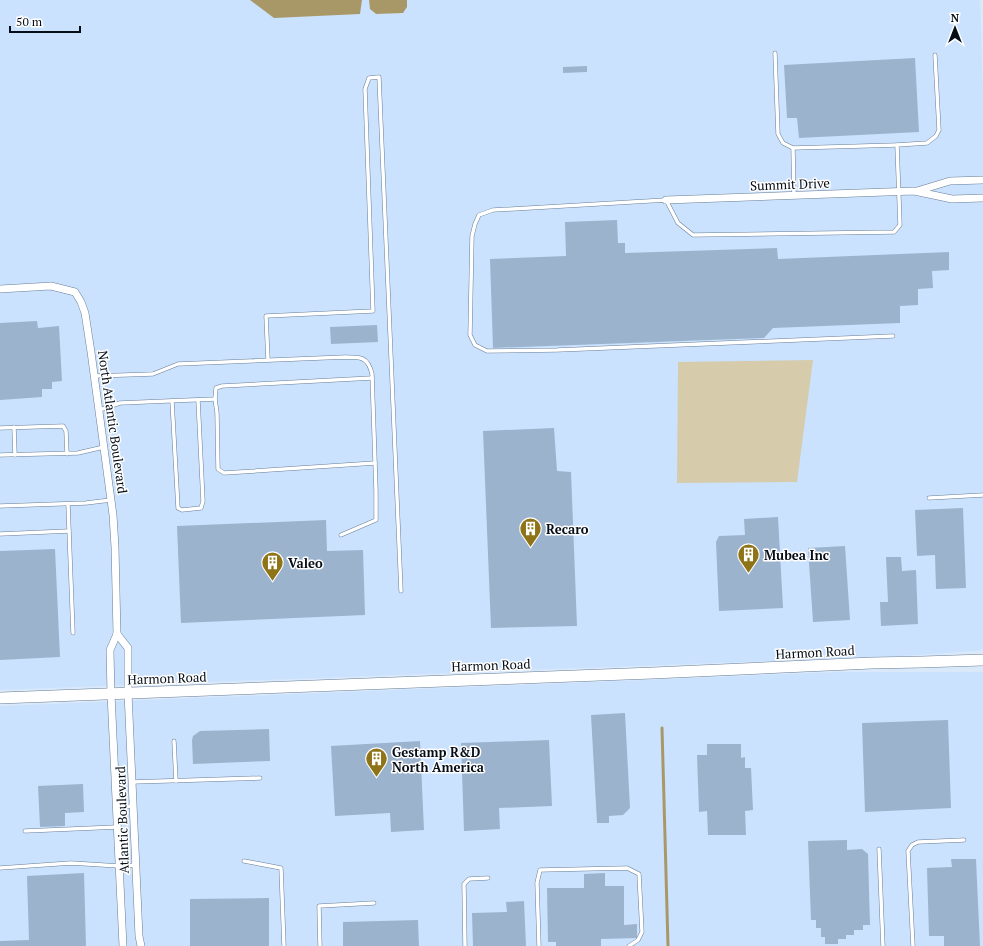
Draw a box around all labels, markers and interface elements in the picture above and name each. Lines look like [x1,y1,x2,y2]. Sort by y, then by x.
scale bar [10,8,80,34]
north arrow [935,8,975,48]
text: N [951,11,960,25]
text: 50 m [16,14,43,29]
street label: Summit Drive [750,174,830,194]
street label: North Atlantic Boulevard [94,349,132,495]
building icon: Recaro [518,516,544,549]
place label: Recaro [546,520,589,538]
building icon: Mubea Inc [736,542,762,575]
place label: Mubea Inc [764,546,829,564]
building icon: Valeo [259,550,285,583]
place label: Valeo [288,554,323,572]
street label: Harmon Road [775,641,855,663]
street label: Harmon Road [451,655,531,675]
street label: Harmon Road [127,668,207,688]
place label: Gestamp R&D North America [392,743,485,776]
building icon: Gestamp R&D North America [364,746,390,779]
street label: Atlantic Boulevard [111,766,133,874]

